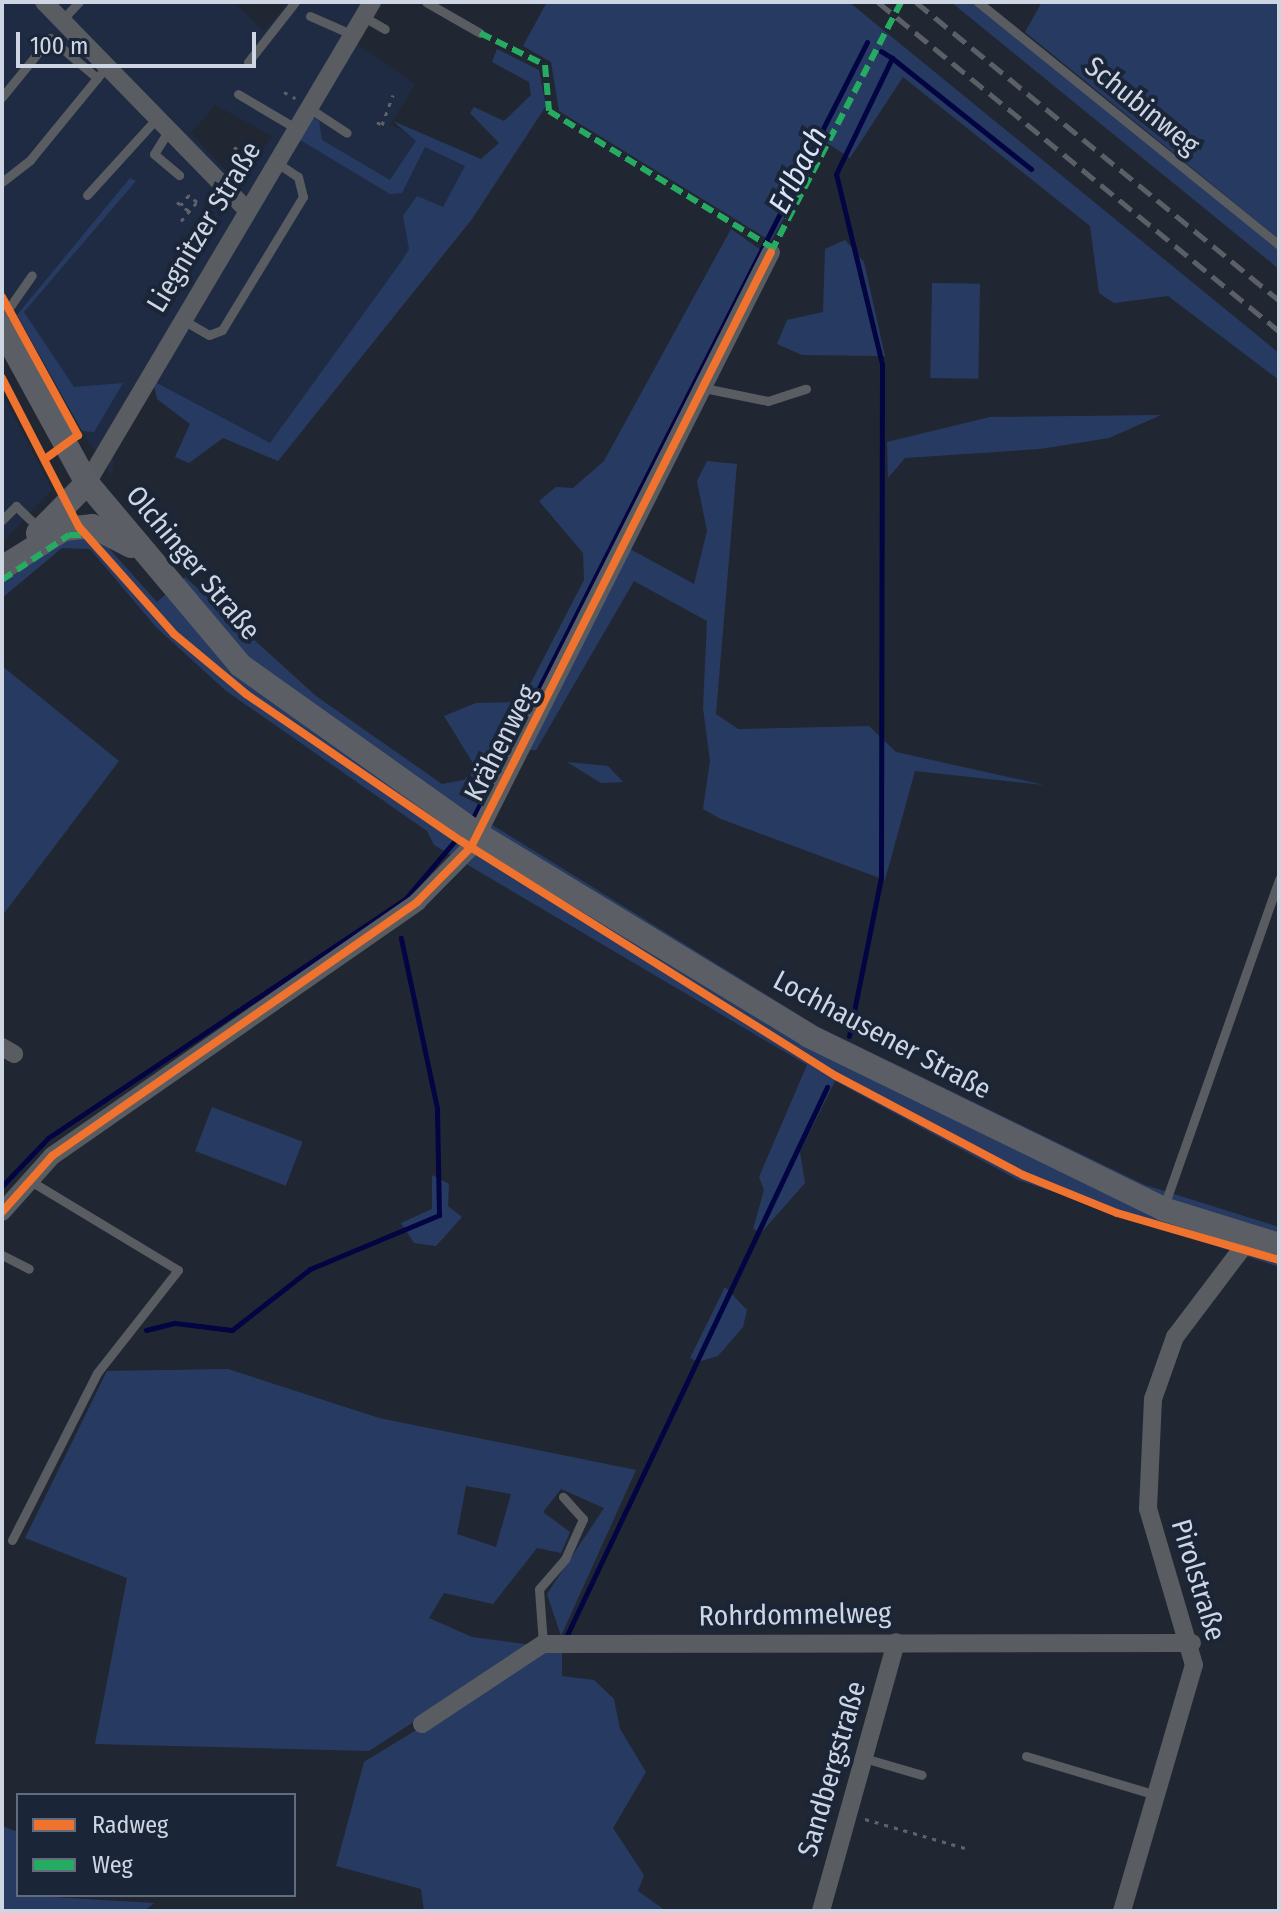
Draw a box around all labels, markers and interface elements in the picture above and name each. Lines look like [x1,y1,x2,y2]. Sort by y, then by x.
scale bar [20,16,260,66]
text: 100 m [30,32,88,60]
street label: Schubinweg [1078,50,1206,162]
water label: Erlbach [761,121,835,219]
street label: Liegnitzer Straße [140,136,268,318]
street label: Olchinger Straße [119,479,267,647]
street label: Krähenweg [457,679,545,807]
street label: Lochhausener Straße [767,963,997,1107]
street label: Pirolstraße [1164,1515,1232,1645]
street label: Rohrdommelweg [698,1597,892,1633]
street label: Sandbergstraße [791,1677,873,1861]
legend [16,1793,296,1897]
text: Radweg [92,1811,168,1839]
text: Weg [92,1851,133,1879]

